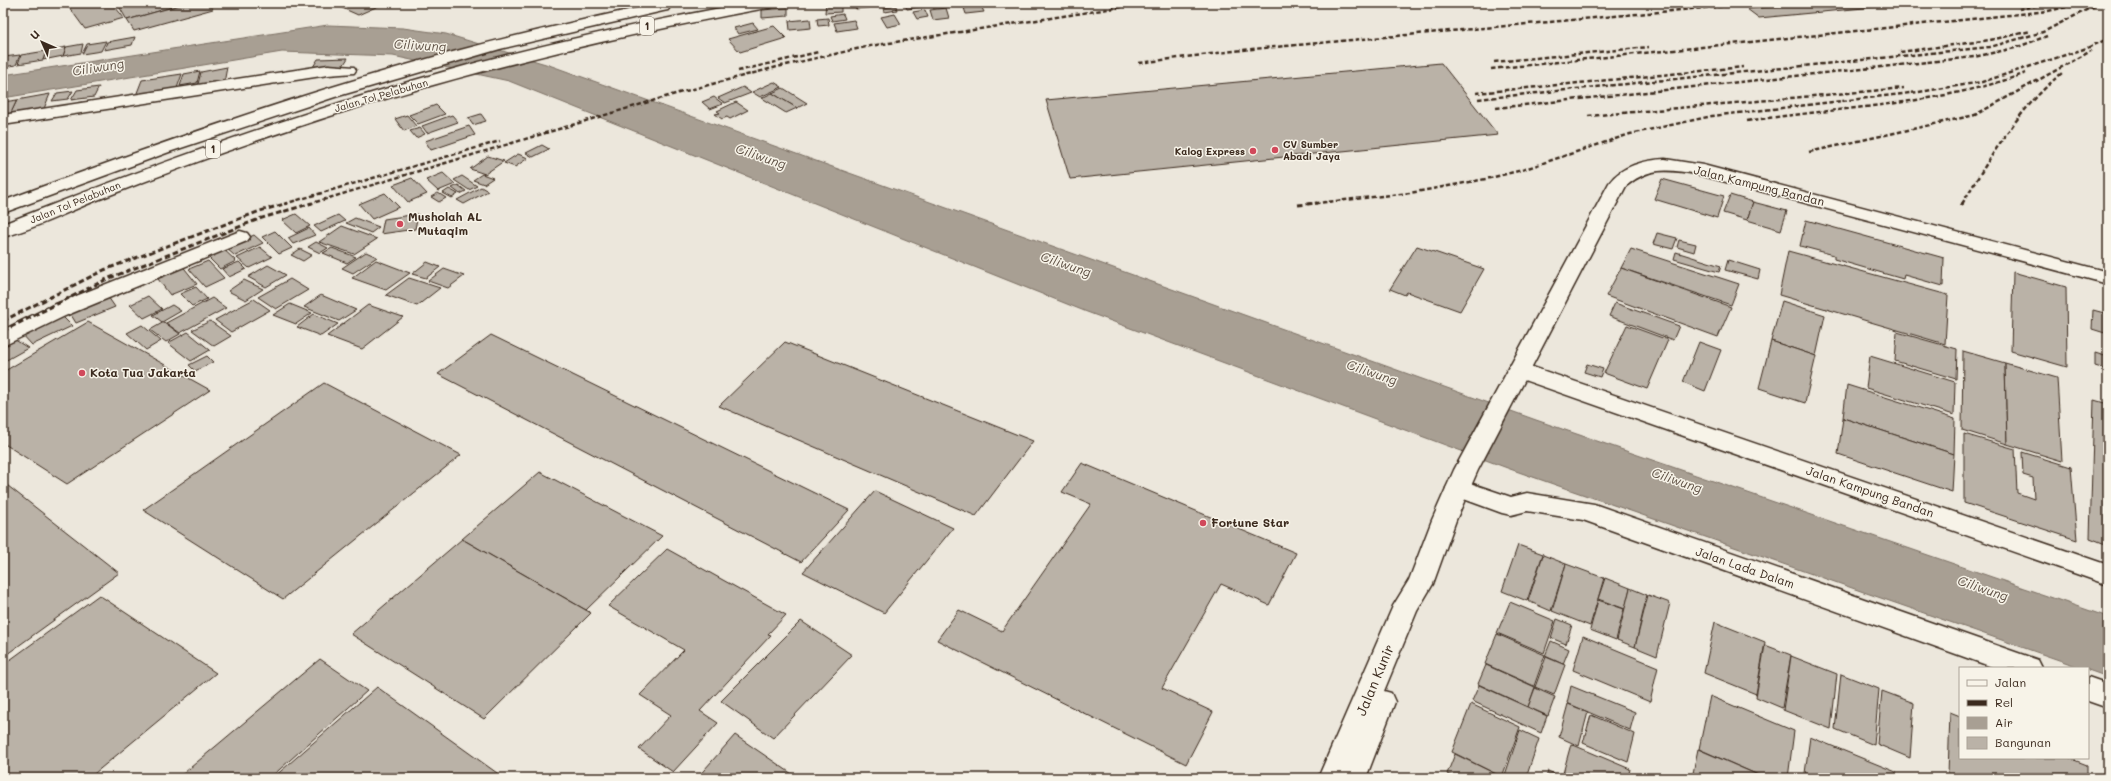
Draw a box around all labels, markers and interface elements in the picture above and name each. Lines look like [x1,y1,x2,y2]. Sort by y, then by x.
road number: 1 [640,17,654,35]
north arrow [22,22,62,62]
text: U [27,27,43,43]
water label: Ciliwung [393,35,447,54]
water label: Ciliwung [71,54,126,79]
street label: Jalan Tol Pelabuhan [333,75,429,115]
place label: CV Sumber Abadi Jaya [1283,137,1340,163]
water label: Ciliwung [734,139,789,172]
road number: 1 [206,140,220,158]
place label: Kalog Express [1175,144,1245,158]
marker: CV Sumber Abadi Jaya [1270,145,1280,155]
marker: Kalog Express [1248,146,1258,156]
street label: Jalan Kampung Bandan [1692,161,1826,209]
street label: Jalan Tol Pelabuhan [28,177,122,227]
place label: Musholah AL - Mutaqim [408,208,482,238]
marker: Musholah AL - Mutaqim [395,219,405,229]
water label: Ciliwung [1039,247,1094,280]
water label: Ciliwung [1345,355,1400,388]
place label: Kota Tua Jakarta [90,364,196,380]
marker: Kota Tua Jakarta [77,368,87,378]
street label: Jalan Kampung Bandan [1804,462,1936,520]
water label: Ciliwung [1650,463,1705,496]
place label: Fortune Star [1211,514,1289,530]
marker: Fortune Star [1198,518,1208,528]
street label: Jalan Lada Dalam [1694,543,1797,591]
water label: Ciliwung [1956,571,2011,604]
street label: Jalan Kunir [1351,641,1398,719]
legend [1959,667,2089,759]
text: Jalan [1995,674,2026,690]
text: Rel [1995,694,2013,710]
text: Air [1995,714,2013,730]
text: Bangunan [1995,734,2051,750]

